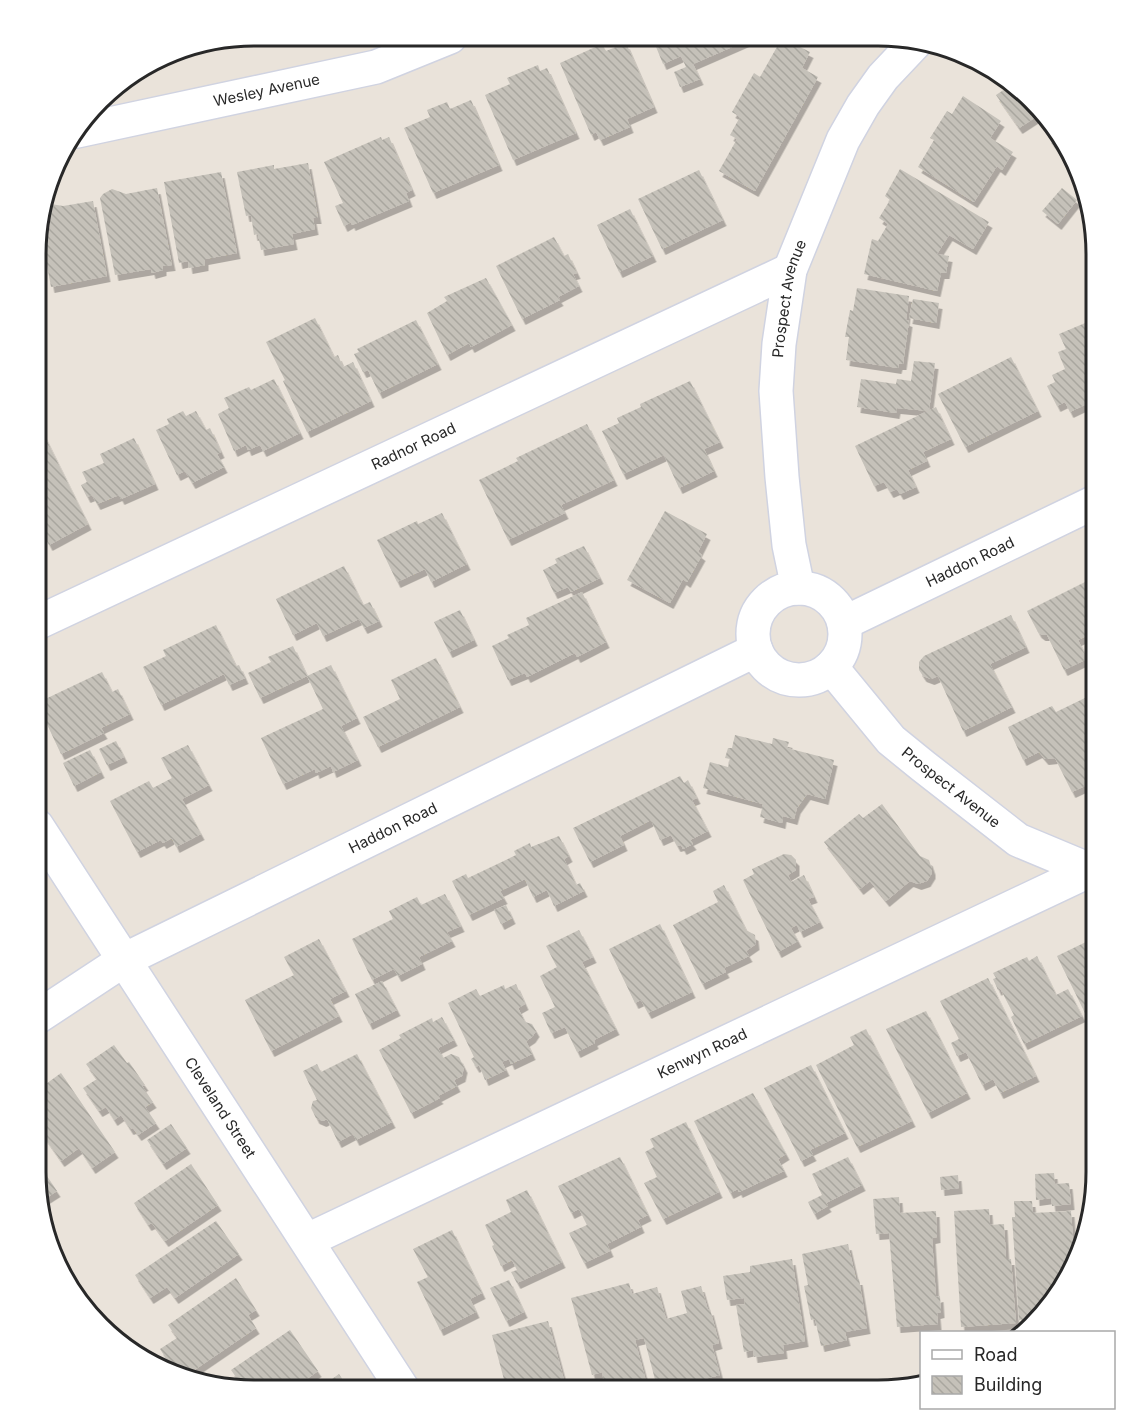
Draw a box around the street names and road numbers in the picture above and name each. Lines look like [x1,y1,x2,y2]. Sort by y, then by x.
street label: Wesley Avenue [212,69,321,111]
street label: Prospect Avenue [768,237,810,358]
street label: Radnor Road [368,418,459,474]
street label: Haddon Road [922,532,1017,591]
street label: Prospect Avenue [898,743,1004,832]
street label: Haddon Road [345,798,440,857]
street label: Kenwyn Road [654,1024,750,1083]
street label: Cleveland Street [181,1053,260,1162]

